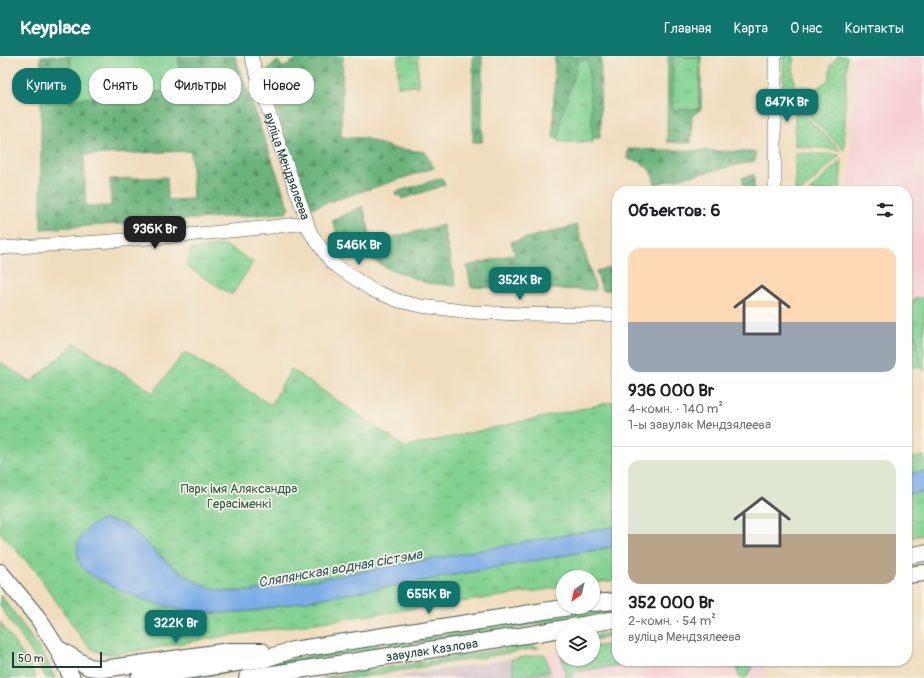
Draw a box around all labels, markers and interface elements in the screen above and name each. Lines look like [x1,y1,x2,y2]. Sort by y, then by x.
text: Keyplace [20,16,90,40]
text: Главная [664,20,711,37]
text: Карта [733,20,768,37]
text: О нас [790,20,823,37]
text: Контакты [845,20,904,37]
chip: Купить [12,68,81,104]
chip: Снять [89,68,153,104]
chip: Фильтры [161,68,241,104]
chip: Новое [249,68,314,104]
pin: 847K Br [750,89,824,123]
text: 847K Br [765,94,809,110]
street label: вуліца Мендзялеева [261,111,313,222]
icon: filters [874,199,896,221]
text: Объектов: 6 [628,200,720,221]
pin: 936K Br [118,216,192,250]
text: 936K Br [133,221,177,237]
pin: 546K Br [322,232,396,266]
text: 546K Br [337,237,381,253]
pin: 352K Br [483,267,557,301]
text: 352K Br [498,272,542,288]
icon: home [726,274,798,346]
text: 936 000 Br [628,380,714,401]
text: 4-комн. · 140 m² [628,401,723,417]
text: 1-ы завулак Мендзялеева [628,417,771,433]
park label: Парк імя Аляксандра Герасіменкі [181,481,297,512]
icon: home [726,486,798,558]
water label: Сляпянская водная сістэма [257,545,425,591]
north arrow [556,570,600,614]
map controls [556,570,600,666]
pin: 655K Br [392,581,466,615]
text: 655K Br [407,586,451,602]
text: 352 000 Br [628,592,714,613]
pin: 322K Br [139,610,213,644]
text: 2-комн. · 54 m² [628,613,716,629]
text: 322K Br [154,615,198,631]
button: layers [556,622,600,666]
text: вуліца Мендзялеева [628,629,741,645]
street label: завулак Казлова [385,635,479,665]
scale bar [12,650,102,669]
text: 50 m [18,652,44,665]

